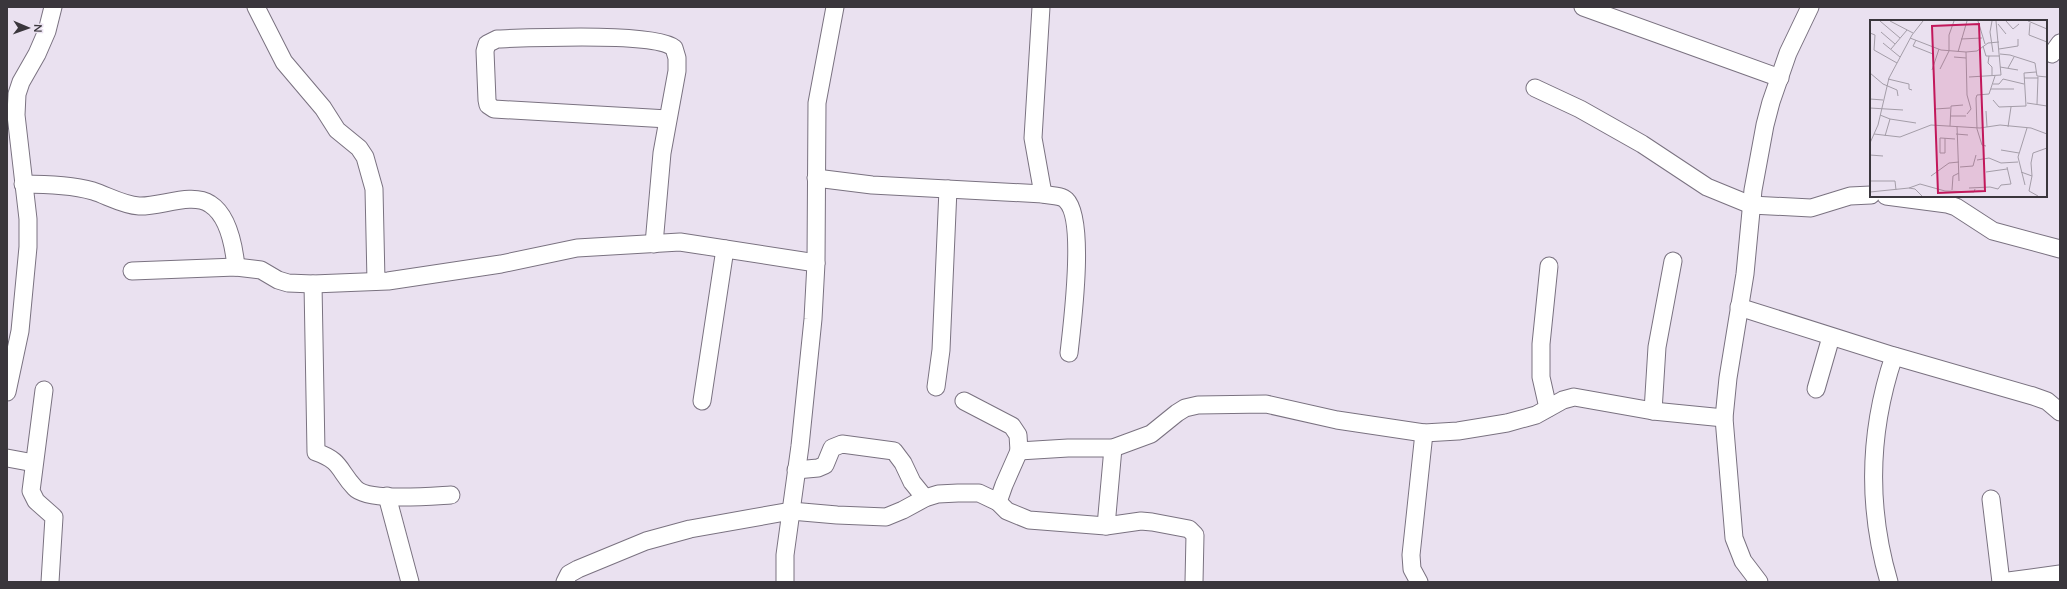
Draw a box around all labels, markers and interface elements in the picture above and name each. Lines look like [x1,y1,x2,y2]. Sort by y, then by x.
north arrow [8,8,48,48]
inset map [1870,20,2047,197]
text: N [31,24,45,33]

